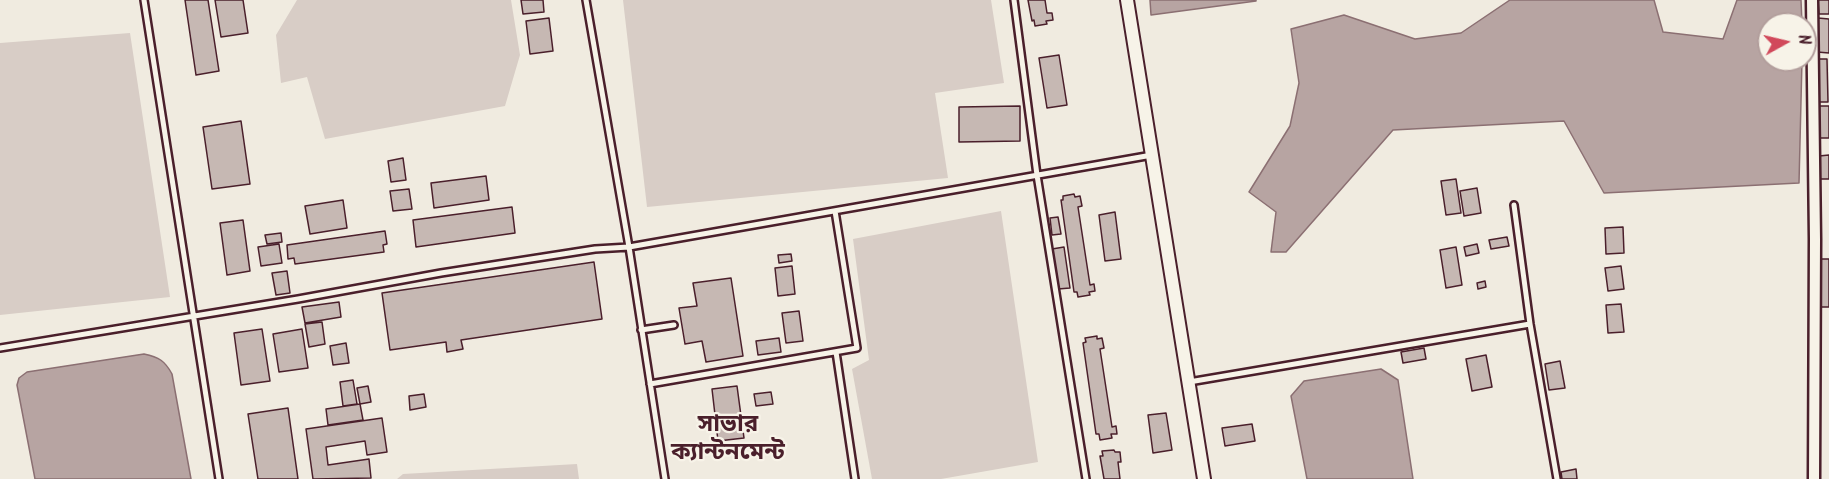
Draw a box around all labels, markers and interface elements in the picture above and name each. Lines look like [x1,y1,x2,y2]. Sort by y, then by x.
north arrow [1757,12,1817,72]
text: N [1790,33,1816,46]
district label: সাভার ক্যান্টনমেন্ট [671,413,785,469]

